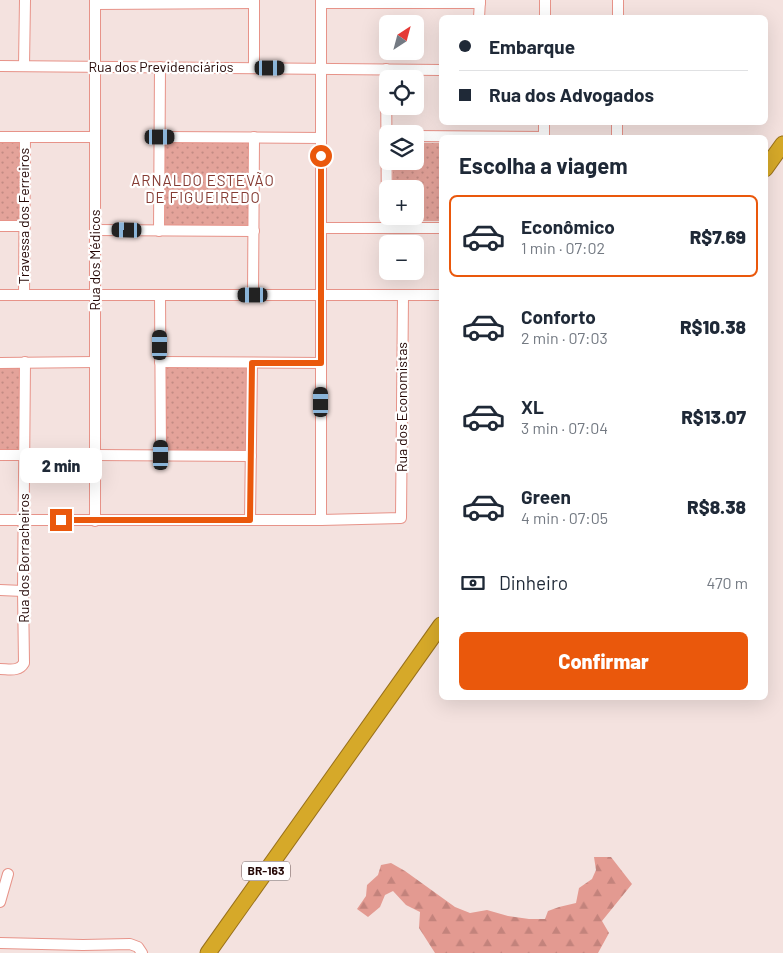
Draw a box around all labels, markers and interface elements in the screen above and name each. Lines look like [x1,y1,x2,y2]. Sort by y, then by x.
north arrow [379,15,424,60]
map controls [379,15,424,280]
text: Embarque [489,35,575,58]
street label: Rua dos Previdenciários [88,58,234,75]
car [255,61,285,76]
button: locate [379,70,424,115]
text: Rua dos Advogados [489,83,654,106]
button: layers [379,125,424,170]
car [145,130,175,145]
route start [310,145,332,167]
street label: Travessa dos Ferreiros [15,147,32,284]
text: Escolha a viagem [459,152,628,178]
district label: ARNALDO ESTEVÃO DE FIGUEIREDO [131,171,275,206]
button: + [379,180,424,225]
street label: Rua dos Médicos [86,209,103,311]
icon: car [461,214,506,259]
text: Econômico [521,215,615,238]
car [111,222,142,238]
text: R$7.69 [690,225,746,248]
button: − [379,235,424,280]
text: 1 min · 07:02 [521,238,605,257]
car [238,288,268,303]
icon: car [461,304,506,349]
text: Conforto [521,305,596,328]
text: R$10.38 [680,315,746,338]
text: 2 min · 07:03 [521,328,608,347]
car [152,330,167,360]
street label: Rua dos Economistas [393,342,410,472]
car [313,387,328,417]
icon: car [461,394,506,439]
text: XL [521,395,544,418]
text: R$13.07 [681,405,746,428]
text: 3 min · 07:04 [521,418,608,437]
car [153,440,168,470]
callout: 2 min [20,448,102,482]
text: 2 min [42,456,80,475]
icon: car [461,484,506,529]
text: Green [521,485,571,508]
street label: Rua dos Borracheiros [15,493,32,623]
text: R$8.38 [687,495,746,518]
text: 4 min · 07:05 [521,508,608,527]
route end [50,509,72,531]
icon: cash [459,569,487,597]
text: Dinheiro [499,571,568,594]
text: 470 m [707,573,748,592]
button: Confirmar [459,632,748,690]
road number: BR-163 [242,861,290,880]

